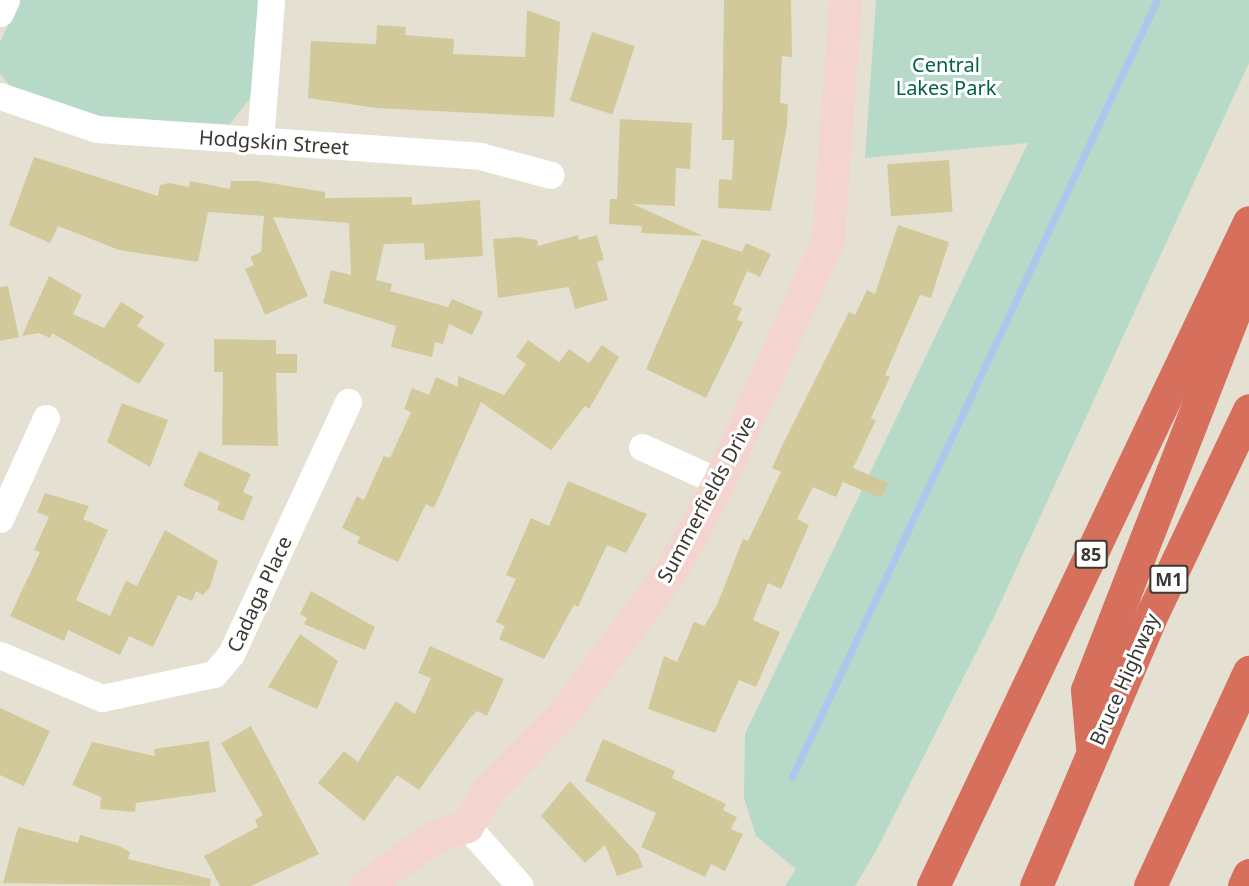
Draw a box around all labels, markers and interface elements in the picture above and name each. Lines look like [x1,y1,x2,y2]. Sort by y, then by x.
park label: Central Lakes Park [896,52,996,99]
street label: Hodgskin Street [198,125,350,159]
street label: Summerfields Drive [652,412,760,586]
street label: Cadaga Place [222,532,296,656]
road number: 85 [1074,539,1108,569]
road number: M1 [1148,564,1190,594]
street label: Bruce Highway [1084,609,1164,749]

